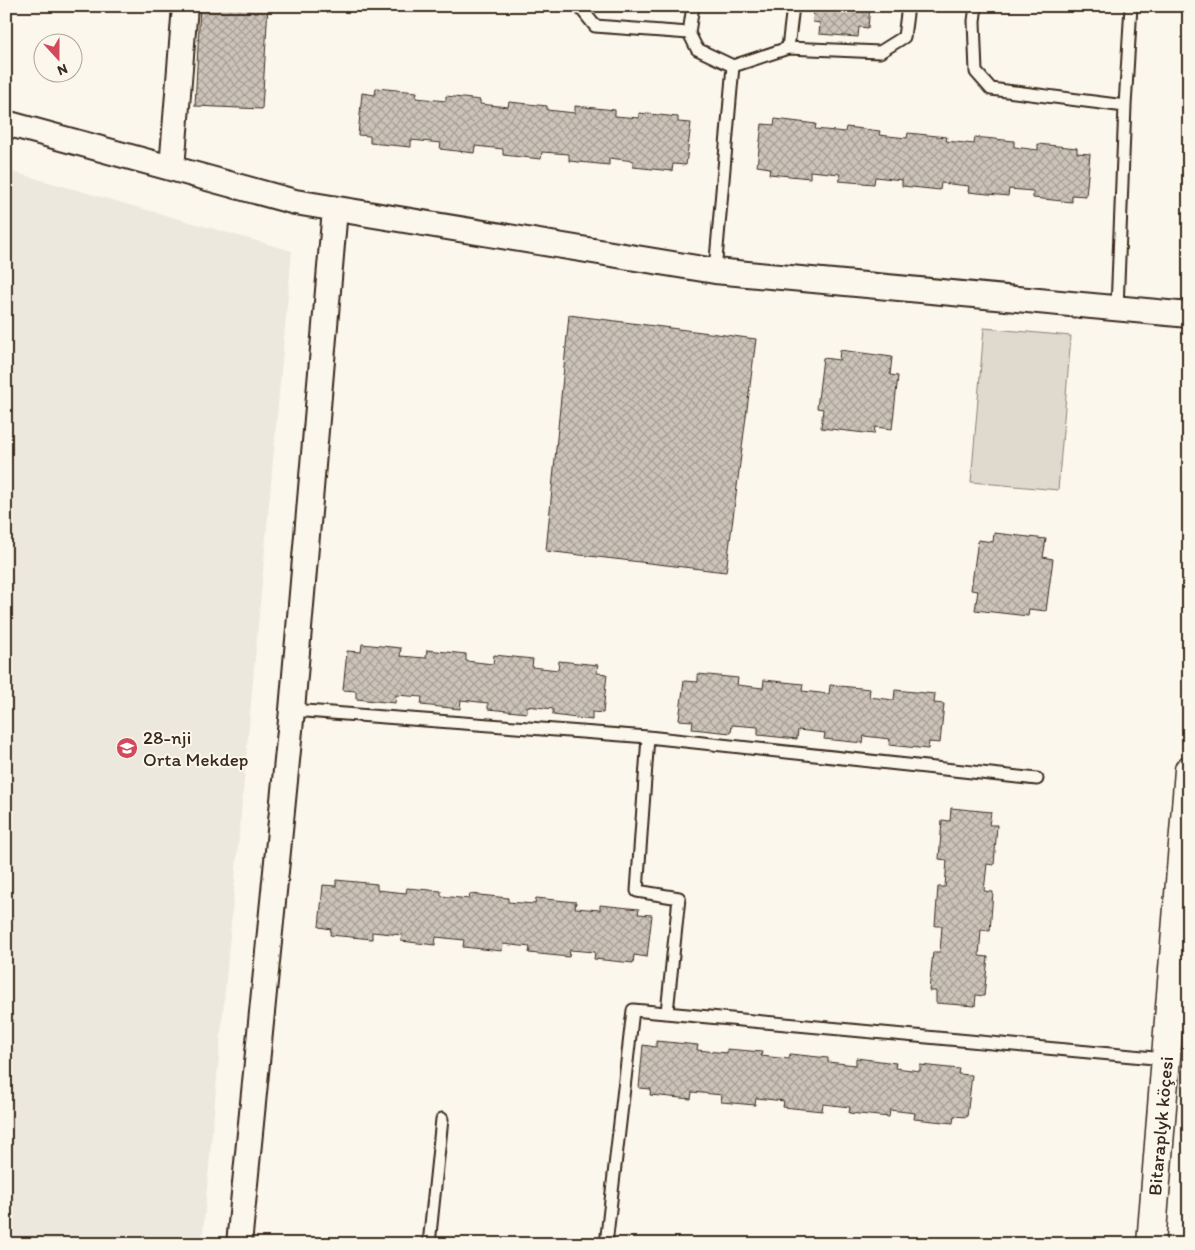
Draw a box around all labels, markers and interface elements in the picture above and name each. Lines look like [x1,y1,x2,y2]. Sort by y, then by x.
north arrow [32,32,82,82]
text: N [55,60,70,79]
place label: 28-nji Orta Mekdep [143,726,248,771]
school or university icon: 28-nji Orta Mekdep [115,736,139,760]
street label: Bitaraplyk köçesi [1143,1055,1178,1197]

